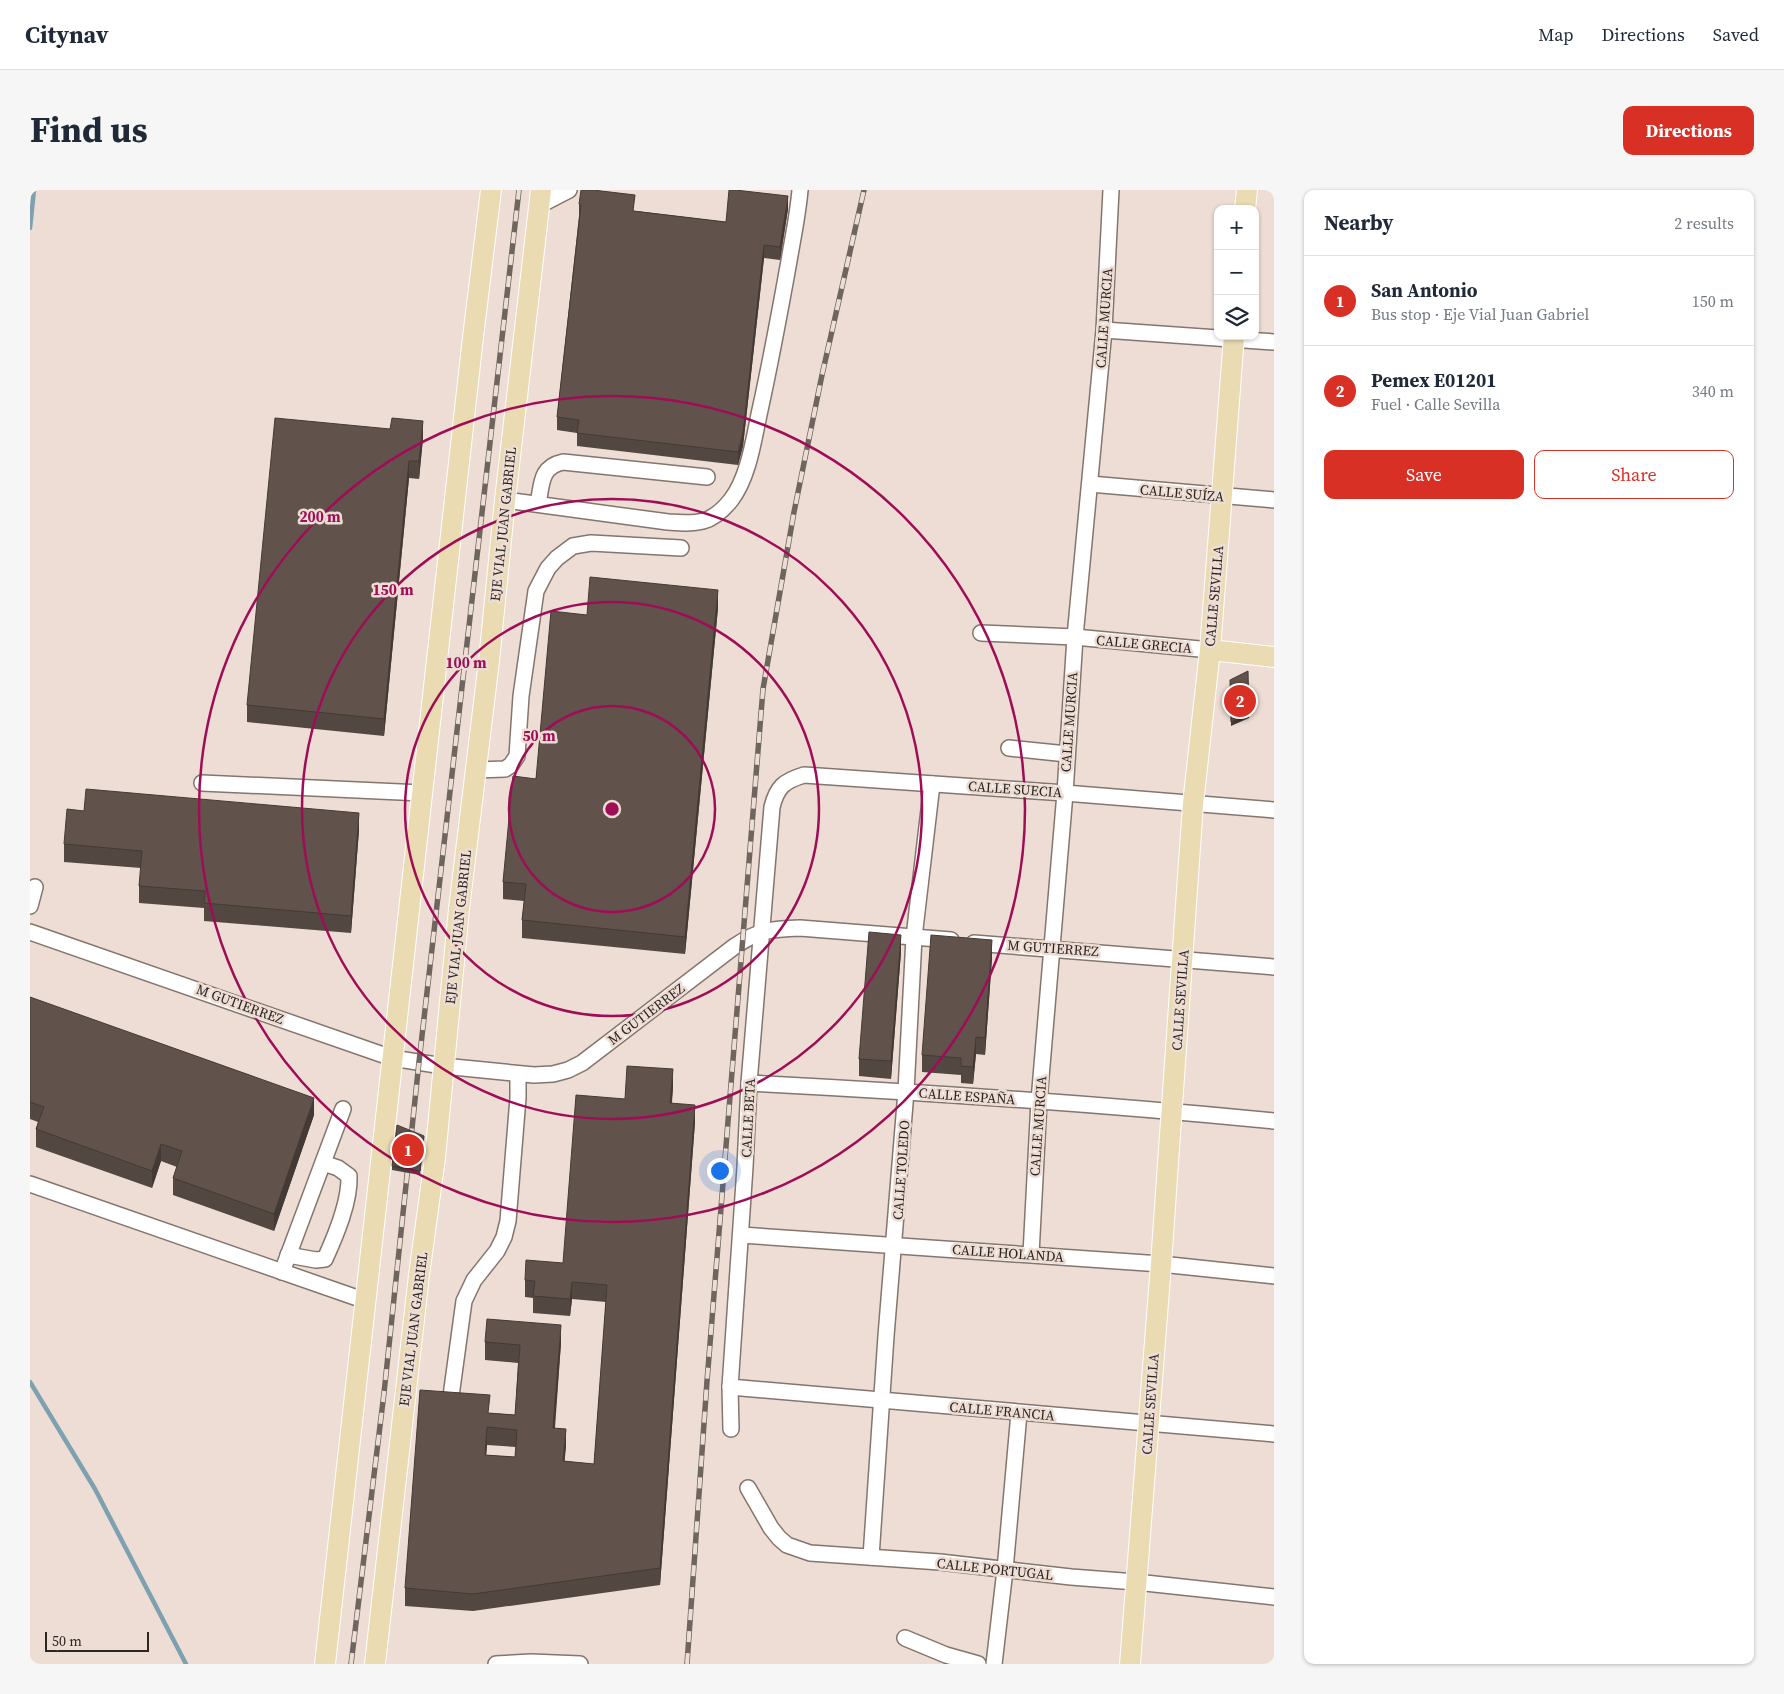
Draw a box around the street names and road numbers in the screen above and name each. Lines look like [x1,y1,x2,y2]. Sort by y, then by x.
street label: CALLE MURCIA [1091,266,1118,369]
street label: EJE VIAL JUAN GABRIEL [485,446,521,602]
street label: CALLE SUÍZA [1139,479,1226,507]
street label: CALLE SEVILLA [1200,544,1228,647]
street label: CALLE GRECIA [1095,630,1193,658]
street label: CALLE MURCIA [1056,670,1083,773]
street label: CALLE SUECIA [967,776,1063,802]
street label: EJE VIAL JUAN GABRIEL [440,849,476,1005]
street label: M GUTIERREZ [1007,935,1100,961]
street label: CALLE SEVILLA [1166,948,1194,1051]
street label: M GUTIERREZ [603,978,689,1050]
street label: M GUTIERREZ [193,979,287,1029]
street label: CALLE MURCIA [1025,1074,1052,1177]
street label: CALLE BETA [736,1077,760,1158]
street label: CALLE ESPAÑA [918,1083,1017,1109]
street label: CALLE TOLEDO [888,1119,914,1221]
street label: CALLE HOLANDA [951,1239,1065,1267]
street label: EJE VIAL JUAN GABRIEL [394,1251,432,1407]
street label: CALLE SEVILLA [1136,1352,1164,1455]
street label: CALLE FRANCIA [949,1396,1056,1426]
street label: CALLE PORTUGAL [936,1553,1054,1585]

